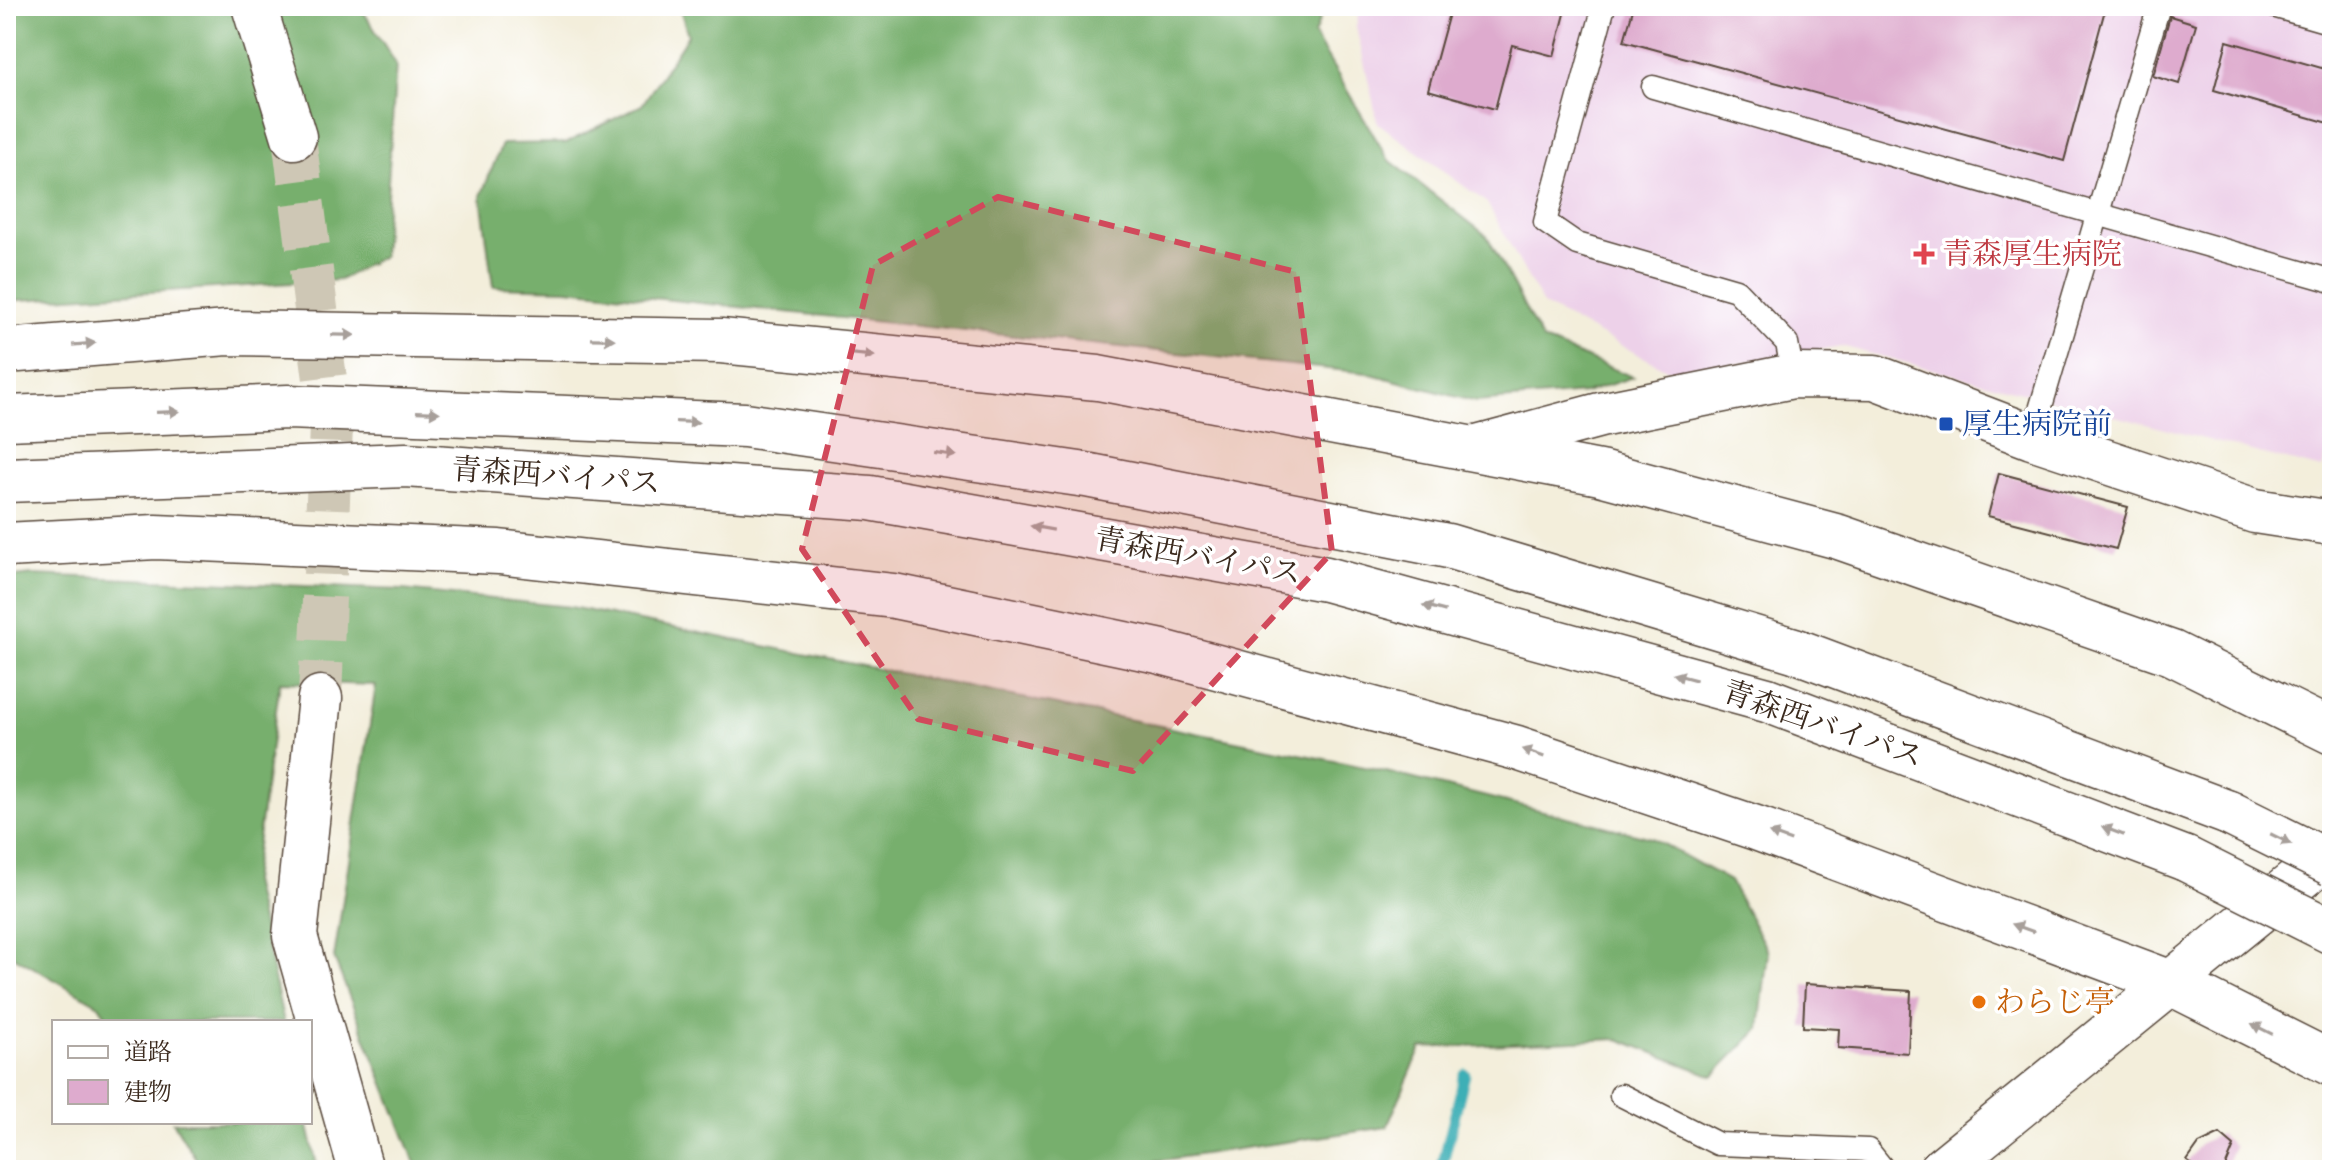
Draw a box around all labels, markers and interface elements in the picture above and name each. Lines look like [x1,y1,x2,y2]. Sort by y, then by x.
place label: 青森厚生病院 [1942,234,2122,273]
marker: 青森厚生病院 [1913,243,1935,265]
one-way arrow [331,328,356,341]
one-way arrow [591,333,616,345]
one-way arrow [72,338,97,351]
one-way arrow [850,348,875,361]
place label: 厚生病院前 [1962,404,2112,443]
one-way arrow [156,405,181,418]
one-way arrow [416,406,441,419]
marker: 厚生病院前 [1937,415,1955,433]
one-way arrow [675,416,700,429]
one-way arrow [933,448,958,461]
street label: 青森西バイパス [450,449,662,502]
street label: 青森西バイパス [1092,518,1305,593]
one-way arrow [1030,522,1055,534]
one-way arrow [1421,602,1446,614]
one-way arrow [1672,671,1697,683]
street label: 青森西バイパス [1718,671,1929,776]
one-way arrow [1521,747,1545,759]
one-way arrow [2101,824,2125,837]
one-way arrow [1767,830,1791,843]
one-way arrow [2269,832,2292,846]
one-way arrow [2011,921,2035,934]
place label: わらじ亭 [1995,982,2115,1021]
marker: わらじ亭 [1970,993,1988,1011]
legend [52,1020,312,1124]
one-way arrow [2251,1022,2274,1036]
text: 道路 [124,1036,172,1067]
text: 建物 [124,1076,172,1107]

